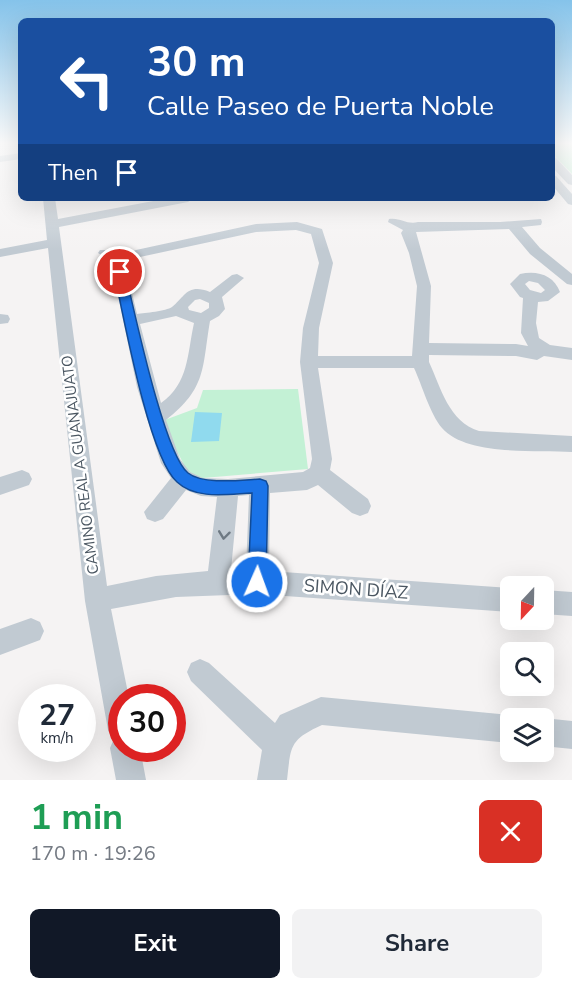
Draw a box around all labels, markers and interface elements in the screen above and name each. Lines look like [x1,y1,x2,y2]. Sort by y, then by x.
text: 30 m [147,34,246,91]
icon: left [48,42,126,120]
text: Calle Paseo de Puerta Noble [147,88,494,125]
icon: arrive [110,156,143,189]
text: Then [48,158,98,188]
pin [94,246,145,297]
icon: arrive [103,255,136,288]
street label: CAMINO REAL A GUANAJUATO [57,354,103,576]
one-way arrow [218,530,231,540]
position arrow [225,550,289,614]
street label: SIMON DÍAZ [303,573,409,605]
north arrow [500,576,554,630]
map controls [500,576,554,762]
button: search [500,642,554,696]
speed limit sign: 30 [108,684,186,762]
text: 27 [39,695,75,736]
button: layers [500,708,554,762]
text: km/h [40,728,74,748]
text: 1 min [30,793,123,842]
button: close [479,800,542,863]
text: 170 m · 19:26 [30,840,156,867]
button: Exit [30,909,280,978]
button: Share [292,909,542,978]

